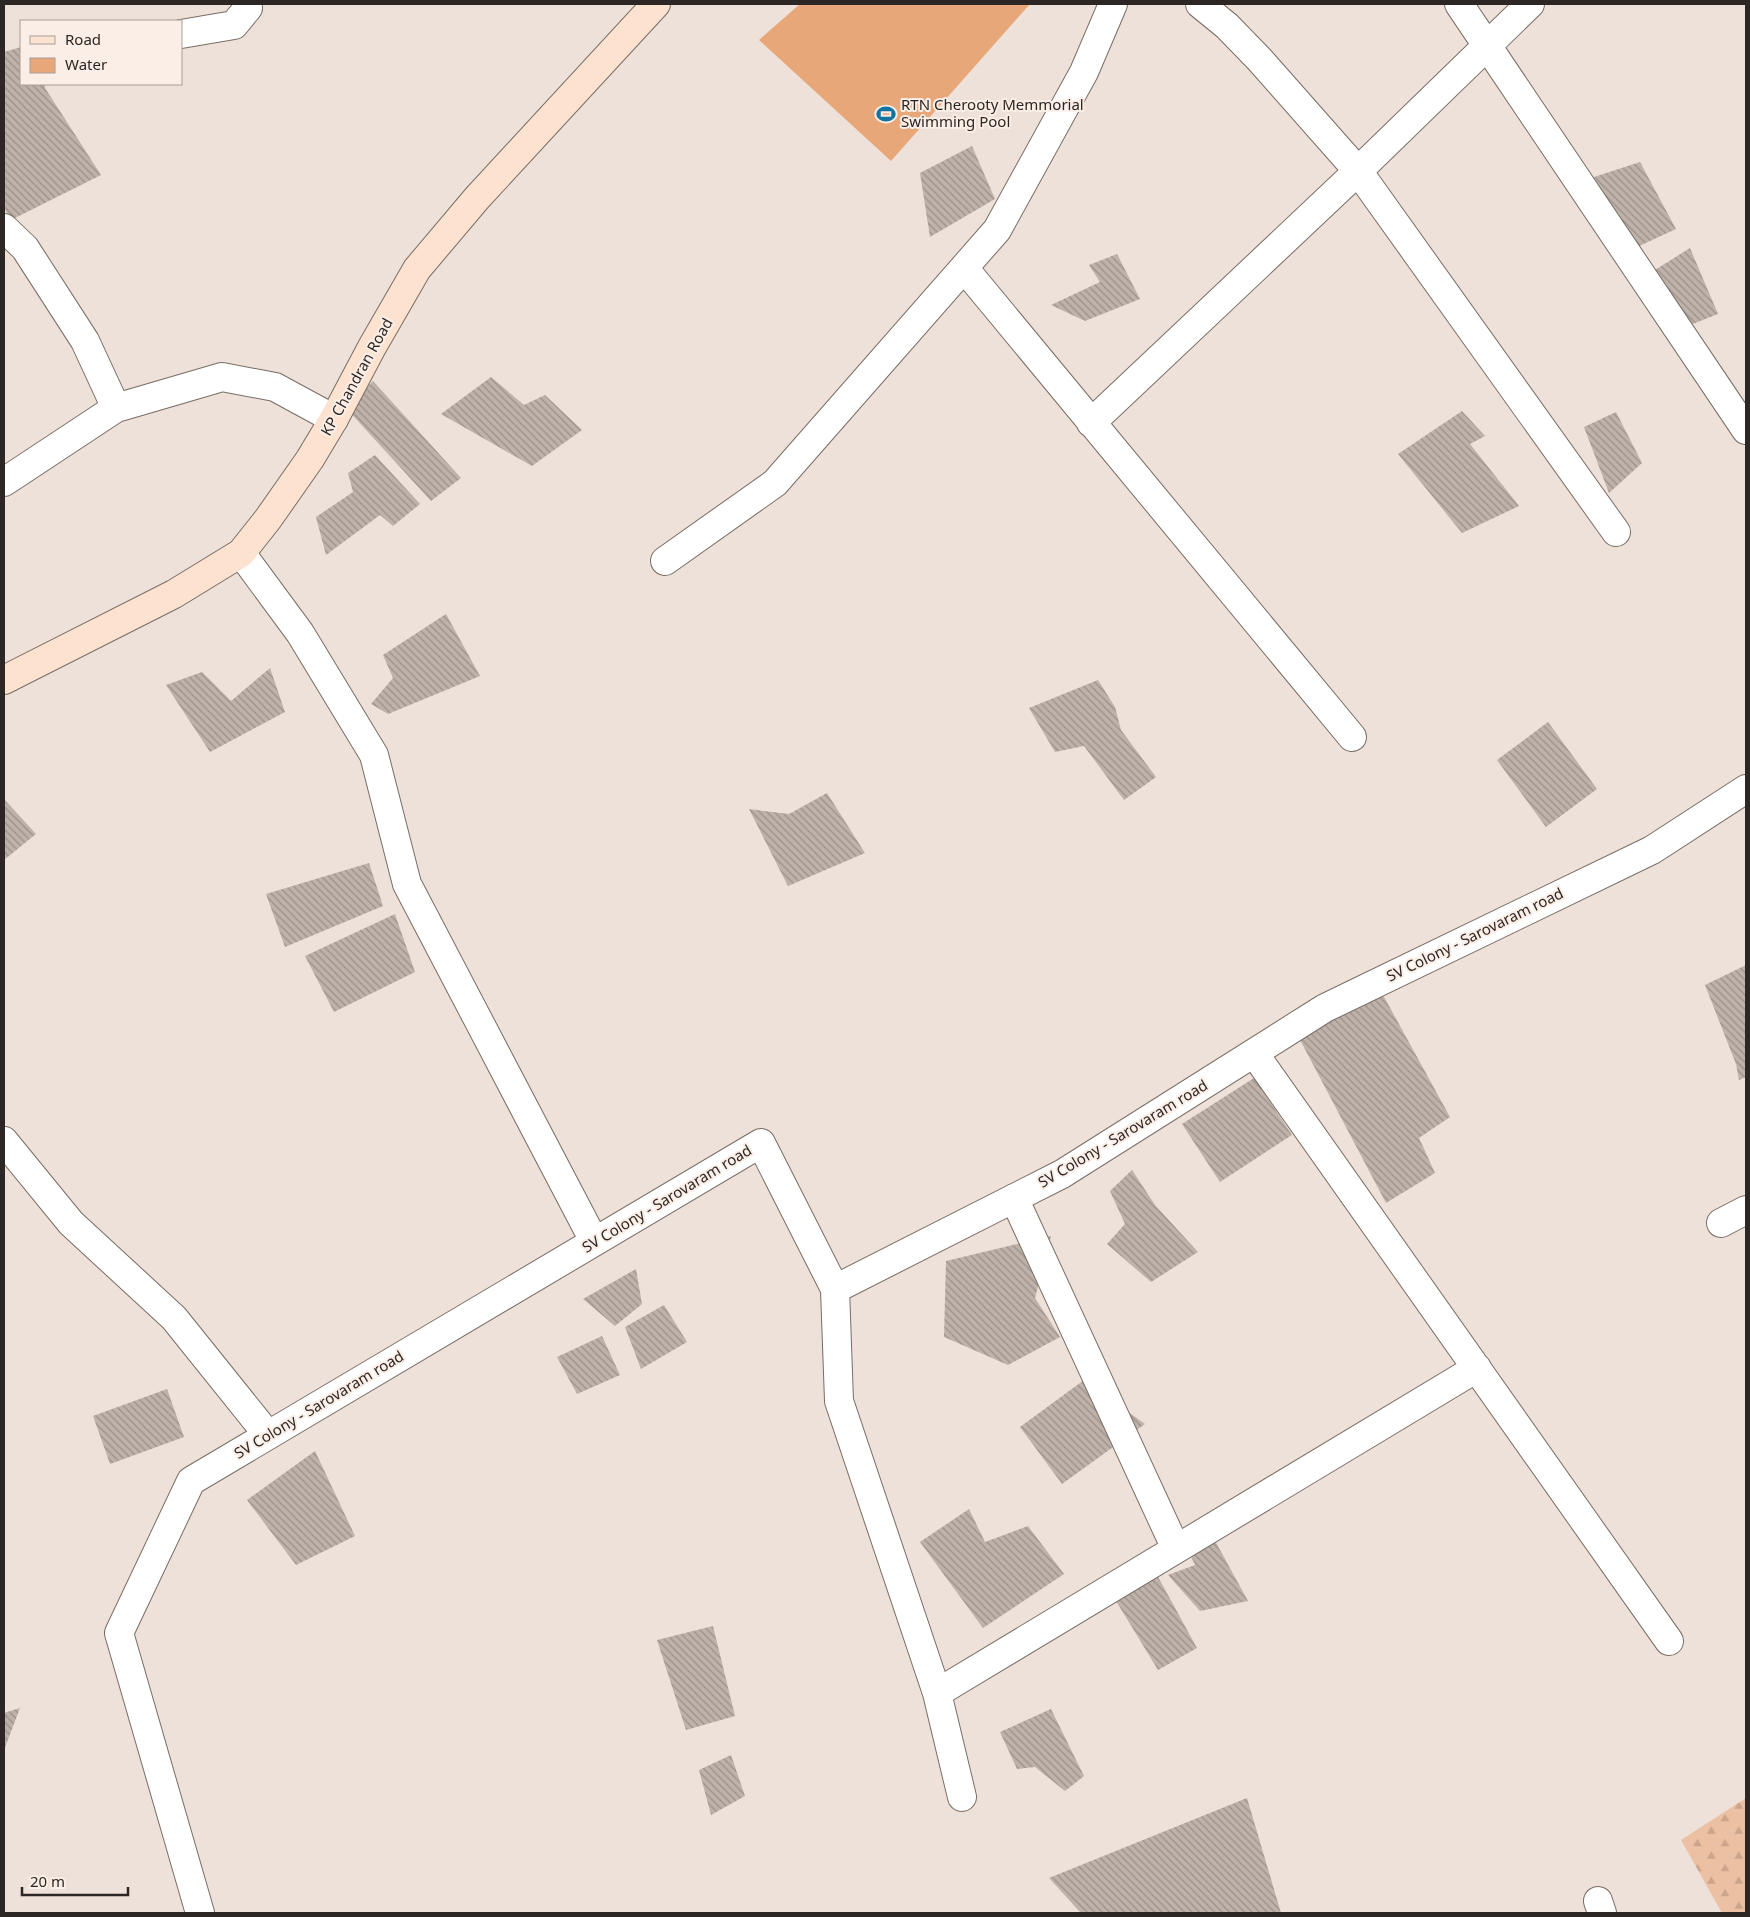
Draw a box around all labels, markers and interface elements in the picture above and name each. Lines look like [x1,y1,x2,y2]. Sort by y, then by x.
legend [20,20,182,85]
text: Road [65,29,101,49]
text: Water [65,54,107,74]
place label: RTN Cherooty Memmorial Swimming Pool [901,94,1084,131]
sports icon: RTN Cherooty Memmorial Swimming Pool [875,103,897,125]
street label: KP Chandran Road [316,314,397,439]
street label: SV Colony - Sarovaram road [1383,883,1566,986]
street label: SV Colony - Sarovaram road [1034,1075,1211,1192]
street label: SV Colony - Sarovaram road [578,1140,755,1257]
street label: SV Colony - Sarovaram road [230,1346,407,1463]
scale bar [22,1864,129,1896]
text: 20 m [30,1871,65,1891]

